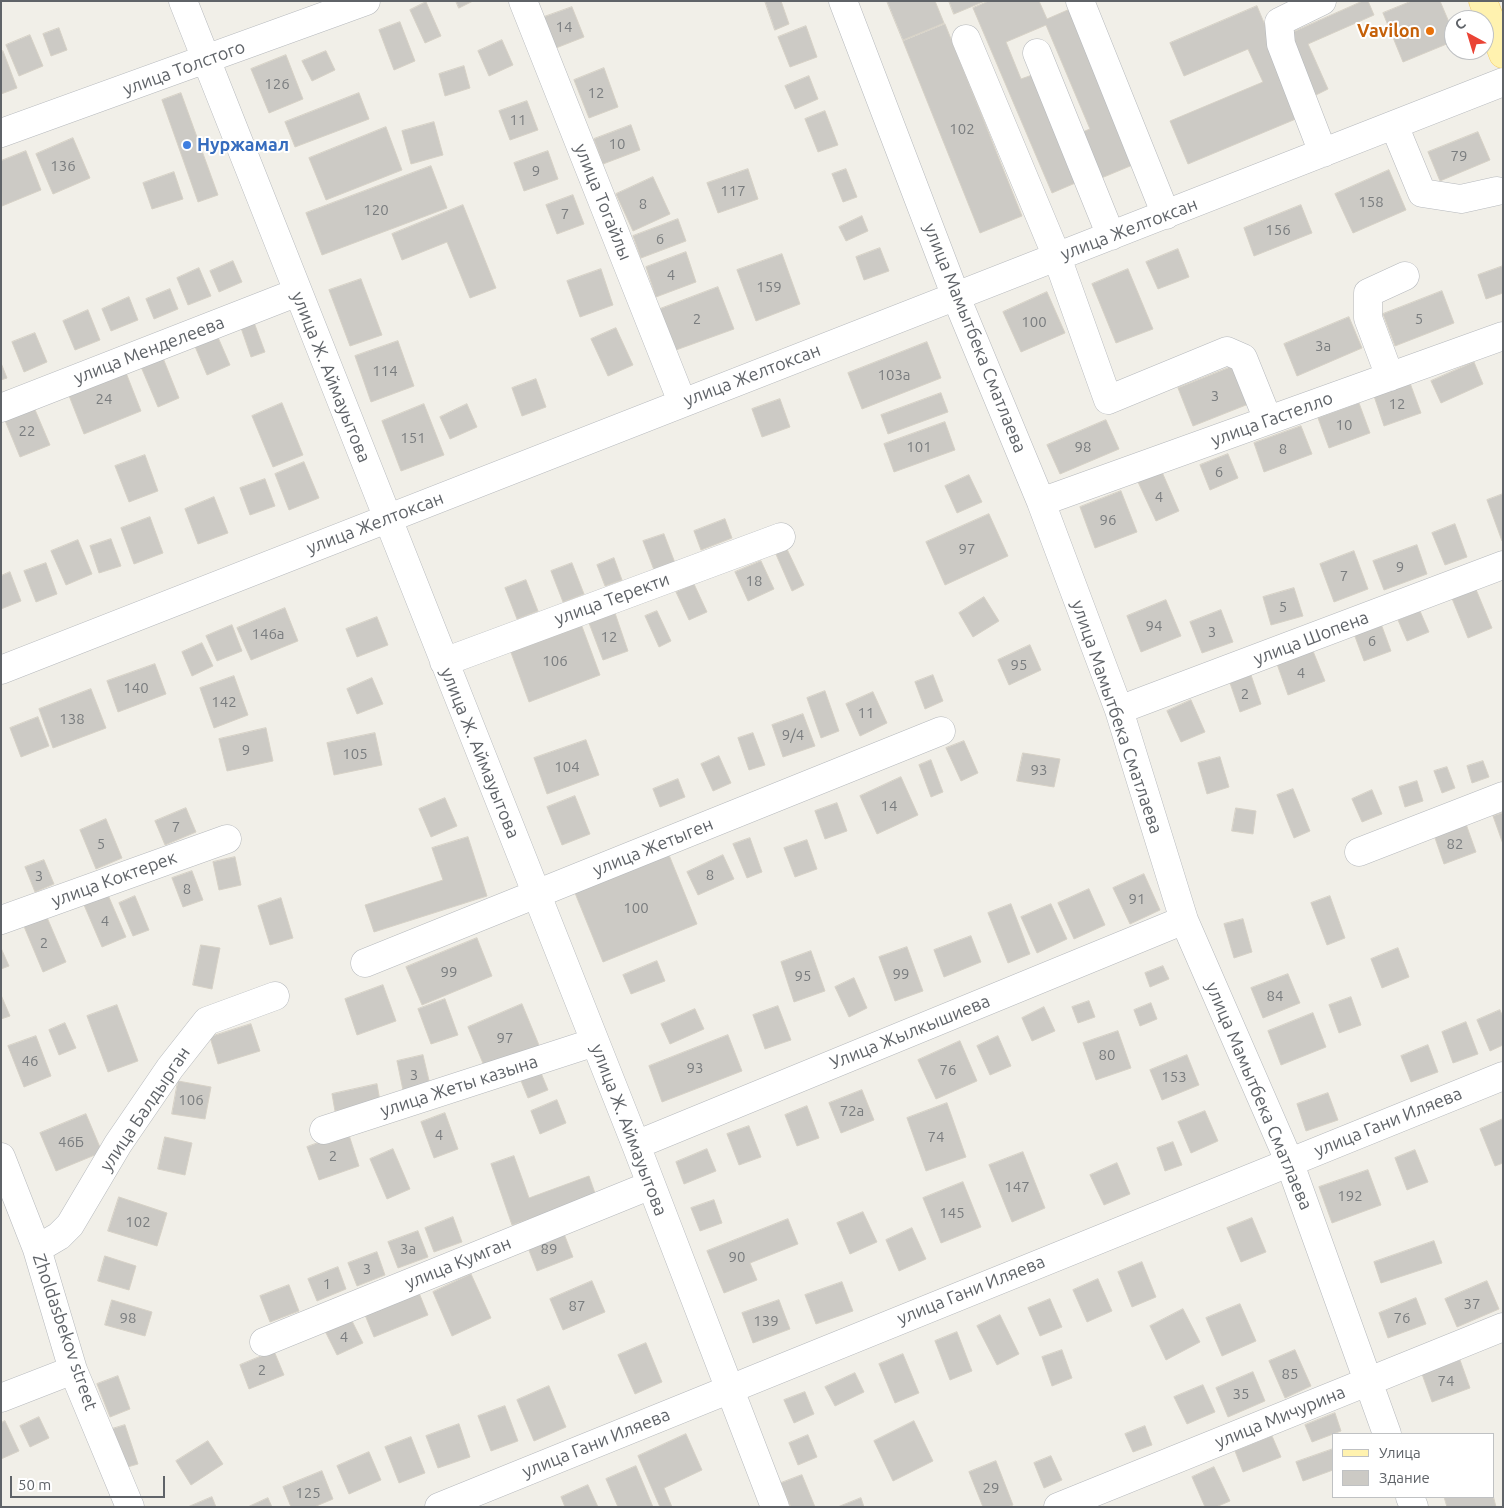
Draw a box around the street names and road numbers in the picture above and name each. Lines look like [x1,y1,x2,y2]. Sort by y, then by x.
street label: улица Толстого [120,36,248,100]
street label: улица Тогайлы [570,140,636,264]
street label: улица Желтоксан [1058,193,1200,265]
street label: улица Мамытбека Сматлаева [919,220,1031,456]
street label: улица Ж. Аймауытова [287,288,375,466]
street label: улица Менделеева [71,311,227,389]
street label: улица Желтоксан [681,339,823,411]
street label: улица Гастелло [1208,387,1336,451]
street label: улица Желтоксан [304,487,446,559]
street label: улица Теректи [551,568,673,630]
street label: улица Мамытбека Сматлаева [1067,597,1167,837]
street label: улица Шопена [1250,606,1372,670]
street label: улица Ж. Аймауытова [436,664,524,842]
street label: улица Жетыген [590,813,716,881]
street label: улица Коктерек [48,846,180,912]
street label: улица Мамытбека Сматлаева [1201,979,1317,1213]
street label: Улица Жылкышиева [827,990,993,1074]
street label: улица Ж. Аймауытова [586,1041,672,1219]
street label: улица Балдырган [95,1043,195,1175]
street label: улица Жеты казына [377,1050,541,1122]
street label: улица Гани Иляева [1311,1082,1465,1162]
street label: улица Кумган [402,1232,514,1294]
street label: улица Гани Иляева [894,1250,1048,1330]
street label: Zholdasbekov street [28,1251,102,1413]
street label: улица Мичурина [1212,1381,1348,1453]
street label: улица Гани Иляева [519,1403,673,1483]

